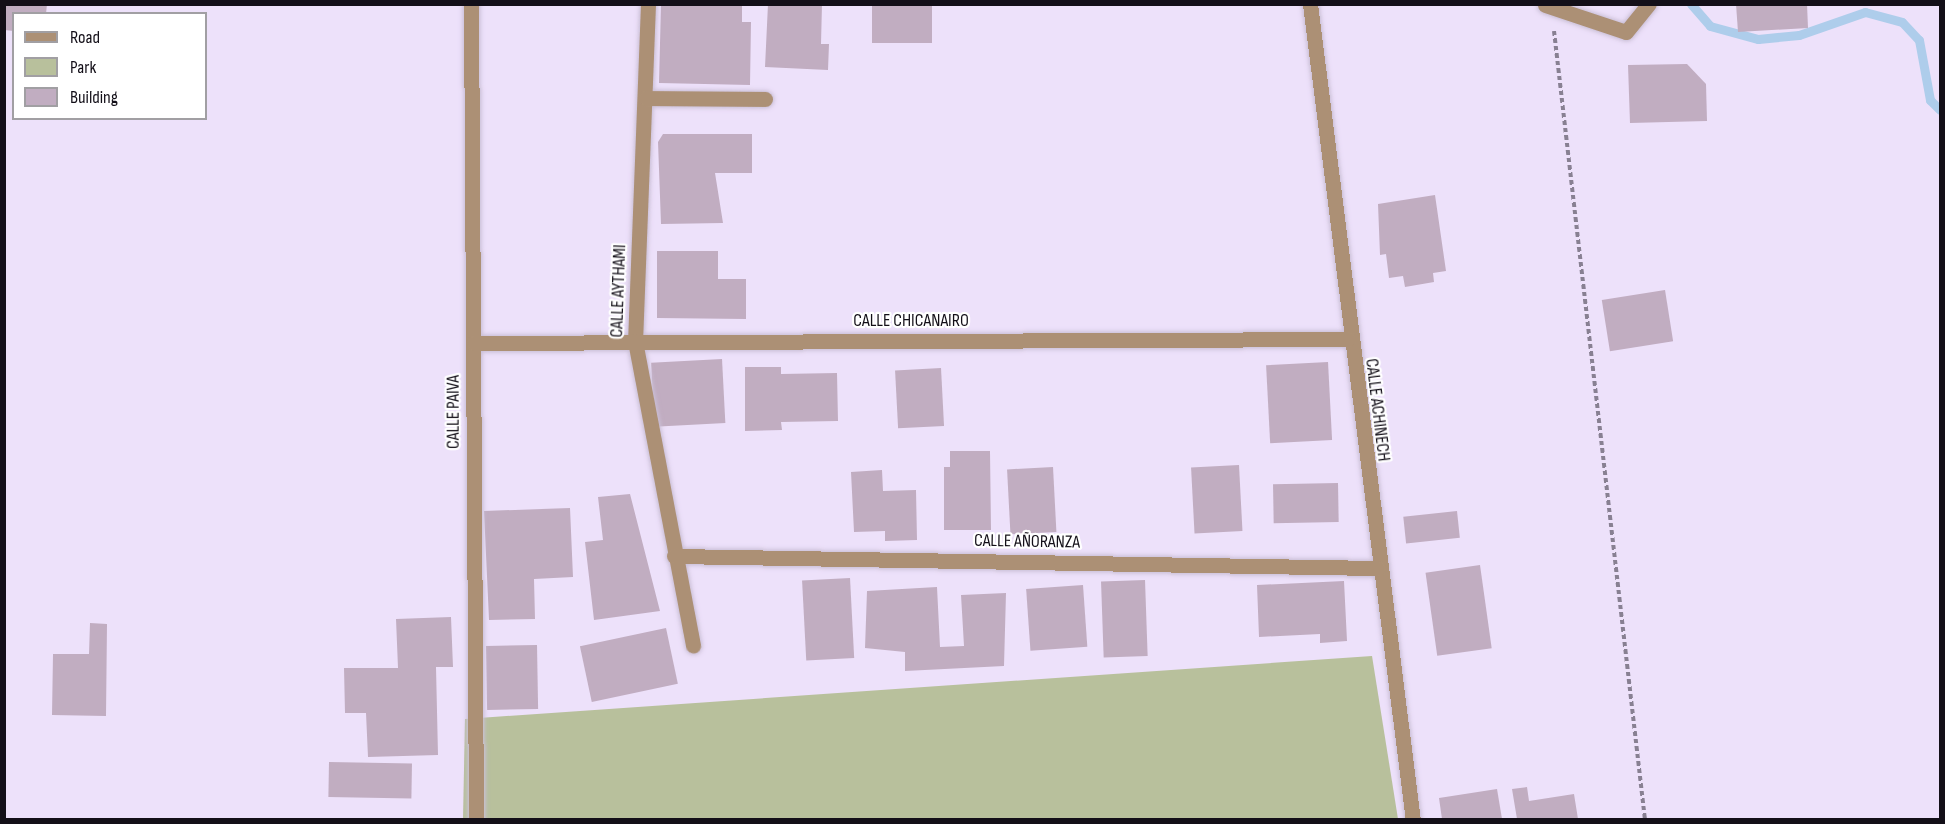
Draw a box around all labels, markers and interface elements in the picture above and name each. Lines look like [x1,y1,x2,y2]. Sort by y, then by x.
legend [12,12,207,120]
text: Road [70,27,100,48]
text: Park [70,57,96,78]
text: Building [70,87,118,108]
street label: CALLE AYTHAMI [607,244,631,338]
street label: CALLE CHICANAIRO [853,310,969,332]
street label: CALLE ACHINECH [1360,357,1394,463]
street label: CALLE PAIVA [443,375,465,449]
street label: CALLE AÑORANZA [974,530,1080,554]

